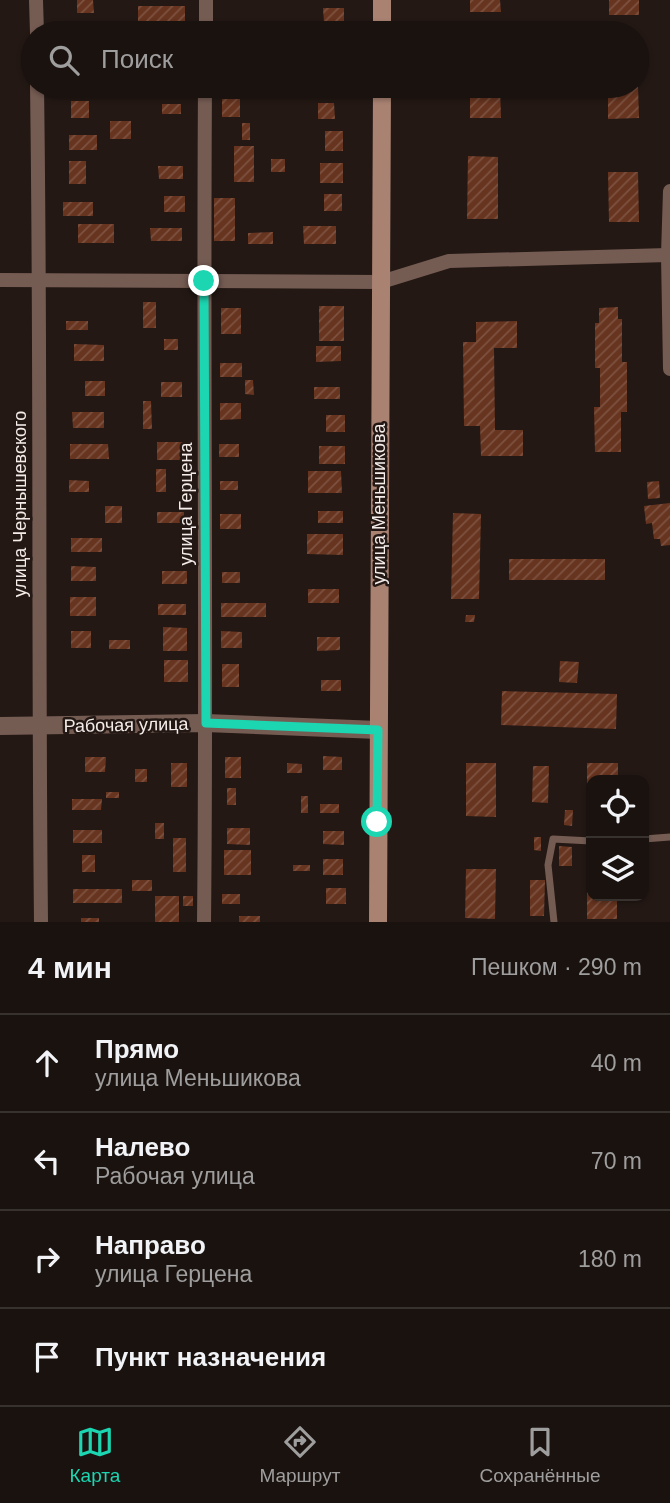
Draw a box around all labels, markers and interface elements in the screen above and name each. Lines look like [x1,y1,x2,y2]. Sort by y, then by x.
search box [21,21,649,98]
icon: search [45,41,83,79]
text: Поиск [101,44,173,74]
route end [188,265,219,296]
street label: улица Чернышевского [10,411,30,597]
street label: улица Меньшикова [369,423,389,584]
street label: улица Герцена [176,441,196,566]
street label: Рабочая улица [63,714,190,736]
map controls [586,775,649,901]
button: locate [586,775,649,838]
route start [361,806,392,837]
button: layers [586,838,649,901]
text: 4 мин [28,951,112,984]
text: Пешком · 290 m [471,954,642,980]
text: Прямо [95,1034,179,1064]
icon: ahead [28,1044,66,1082]
text: 40 m [591,1050,642,1076]
text: улица Меньшикова [95,1065,301,1091]
text: Налево [95,1132,190,1162]
icon: left [28,1142,66,1180]
text: 70 m [591,1148,642,1174]
text: Рабочая улица [95,1163,255,1189]
text: Направо [95,1230,206,1260]
icon: right [28,1240,66,1278]
text: 180 m [578,1246,642,1272]
text: улица Герцена [95,1261,252,1287]
icon: arrive [28,1338,66,1376]
text: Пункт назначения [95,1342,326,1372]
tab: Карта [70,1423,120,1487]
tab: Маршрут [259,1423,340,1487]
tab: Сохранённые [479,1423,600,1487]

